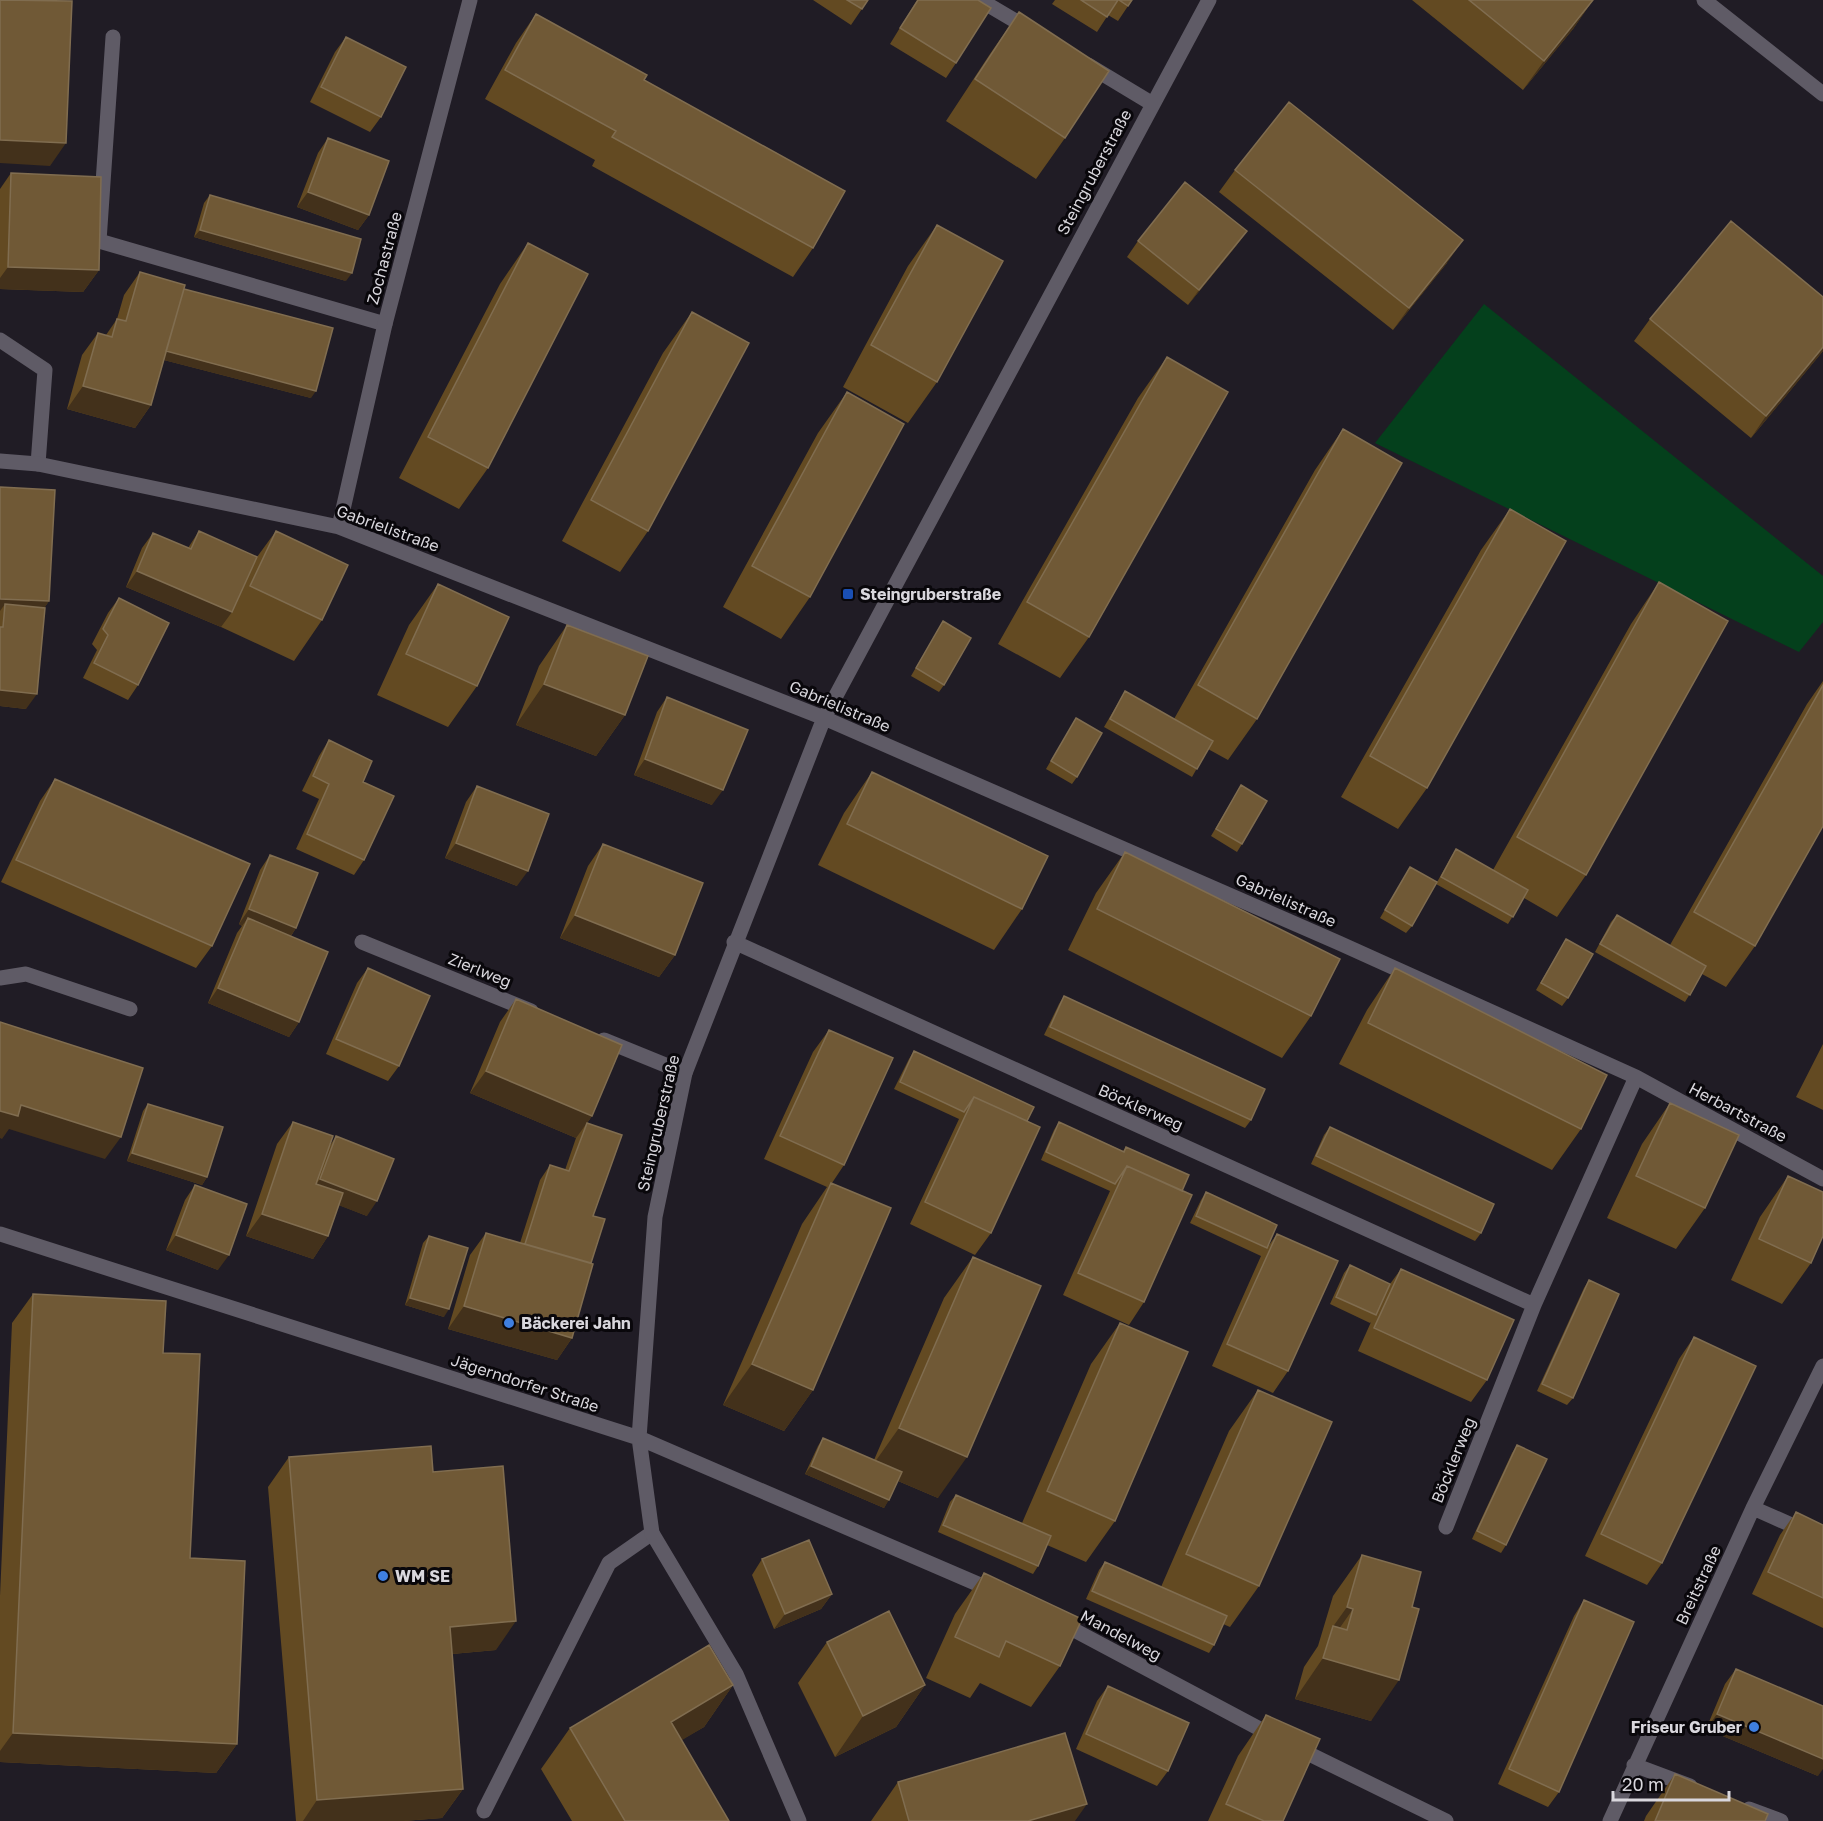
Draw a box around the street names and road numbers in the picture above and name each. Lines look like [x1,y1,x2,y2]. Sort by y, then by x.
street label: Steingruberstraße [1052,106,1136,238]
street label: Zochastraße [362,210,406,306]
street label: Gabrielistraße [334,500,442,556]
street label: Gabrielistraße [786,676,894,736]
street label: Gabrielistraße [1233,869,1339,931]
street label: Zierlweg [446,948,514,992]
street label: Steingruberstraße [633,1053,683,1193]
street label: Herbartstraße [1686,1078,1790,1146]
street label: Böcklerweg [1095,1079,1187,1135]
street label: Jägerndorfer Straße [449,1350,601,1416]
street label: Böcklerweg [1427,1414,1479,1506]
street label: Breitstraße [1671,1542,1725,1628]
street label: Mandelweg [1077,1605,1165,1665]

